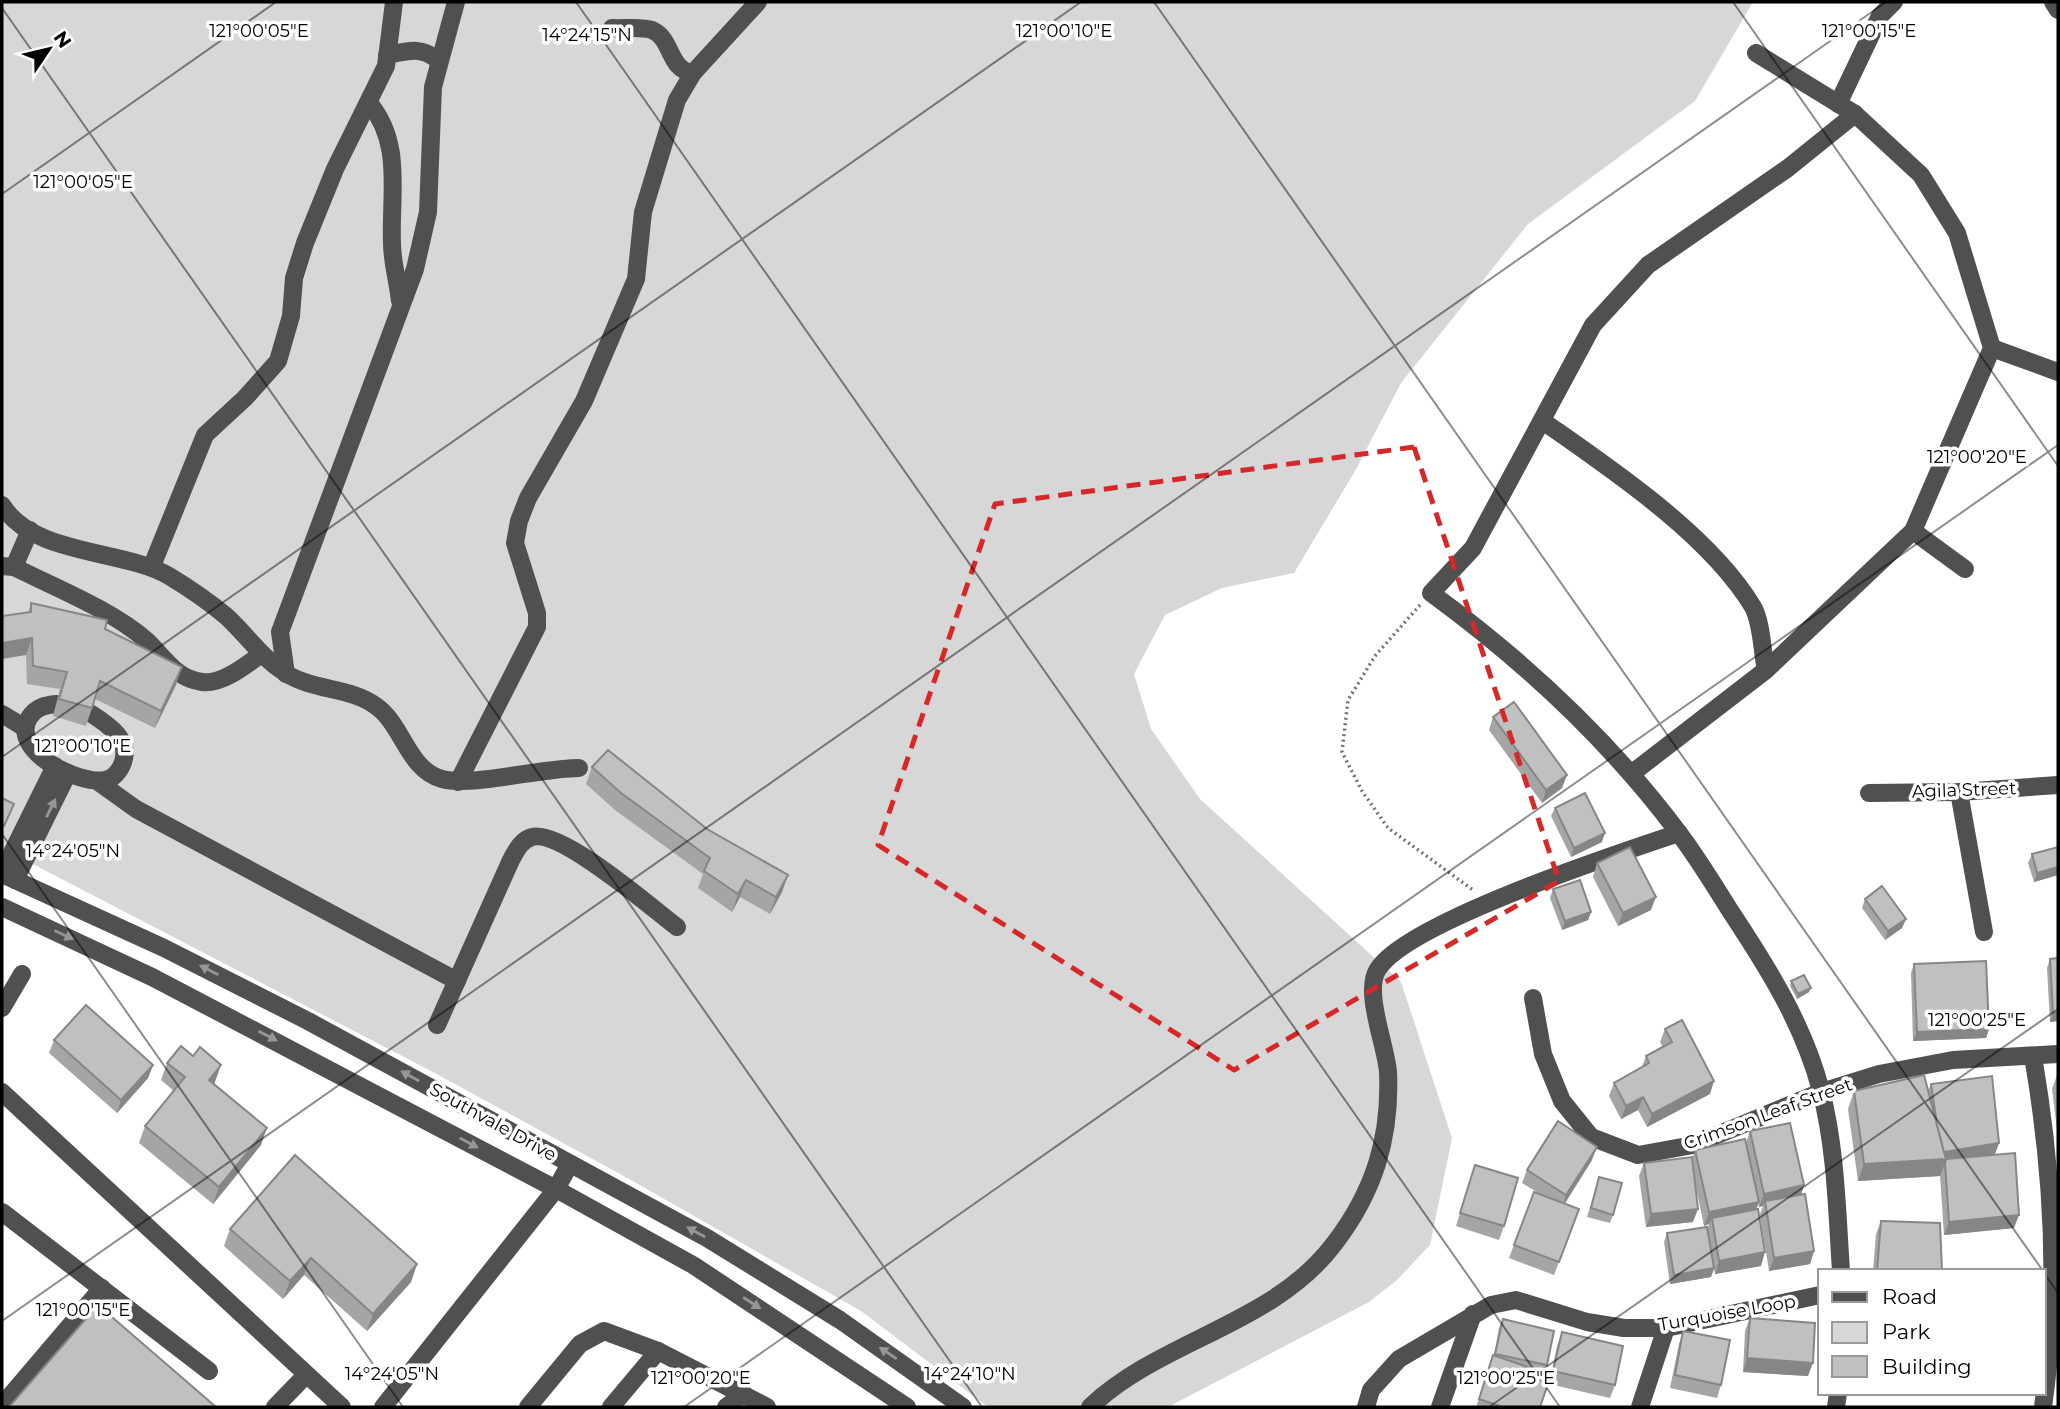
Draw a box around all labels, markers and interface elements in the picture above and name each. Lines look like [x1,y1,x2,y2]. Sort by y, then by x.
north arrow [14,14,84,84]
text: 121°00'05"E [209,20,309,42]
text: 121°00'10"E [1016,20,1112,42]
text: 121°00'15"E [1822,20,1916,42]
text: 14°24'15"N [542,24,632,46]
text: N [49,27,76,52]
text: 121°00'05"E [33,171,133,193]
text: 121°00'20"E [1927,446,2027,468]
text: 121°00'10"E [35,735,131,757]
street label: Agila Street [1911,777,2017,803]
one-way arrow [45,798,56,818]
text: 14°24'05"N [26,840,120,862]
one-way arrow [54,930,74,941]
one-way arrow [198,965,218,977]
text: 121°00'25"E [1928,1009,2026,1031]
one-way arrow [258,1030,278,1042]
one-way arrow [400,1070,420,1082]
street label: Crimson Leaf Street [1681,1073,1855,1155]
street label: Southvale Drive [426,1078,560,1166]
one-way arrow [459,1137,478,1149]
one-way arrow [686,1226,705,1238]
legend [1818,1269,2046,1395]
text: Road [1882,1284,1937,1309]
street label: Turquoise Loop [1657,1290,1797,1336]
one-way arrow [742,1296,761,1309]
text: 121°00'15"E [36,1299,130,1321]
text: Park [1882,1319,1930,1344]
one-way arrow [879,1346,897,1360]
text: Building [1882,1354,1972,1379]
text: 14°24'05"N [345,1363,439,1385]
text: 14°24'10"N [924,1363,1016,1385]
text: 121°00'20"E [651,1367,751,1389]
text: 121°00'25"E [1457,1367,1555,1389]

